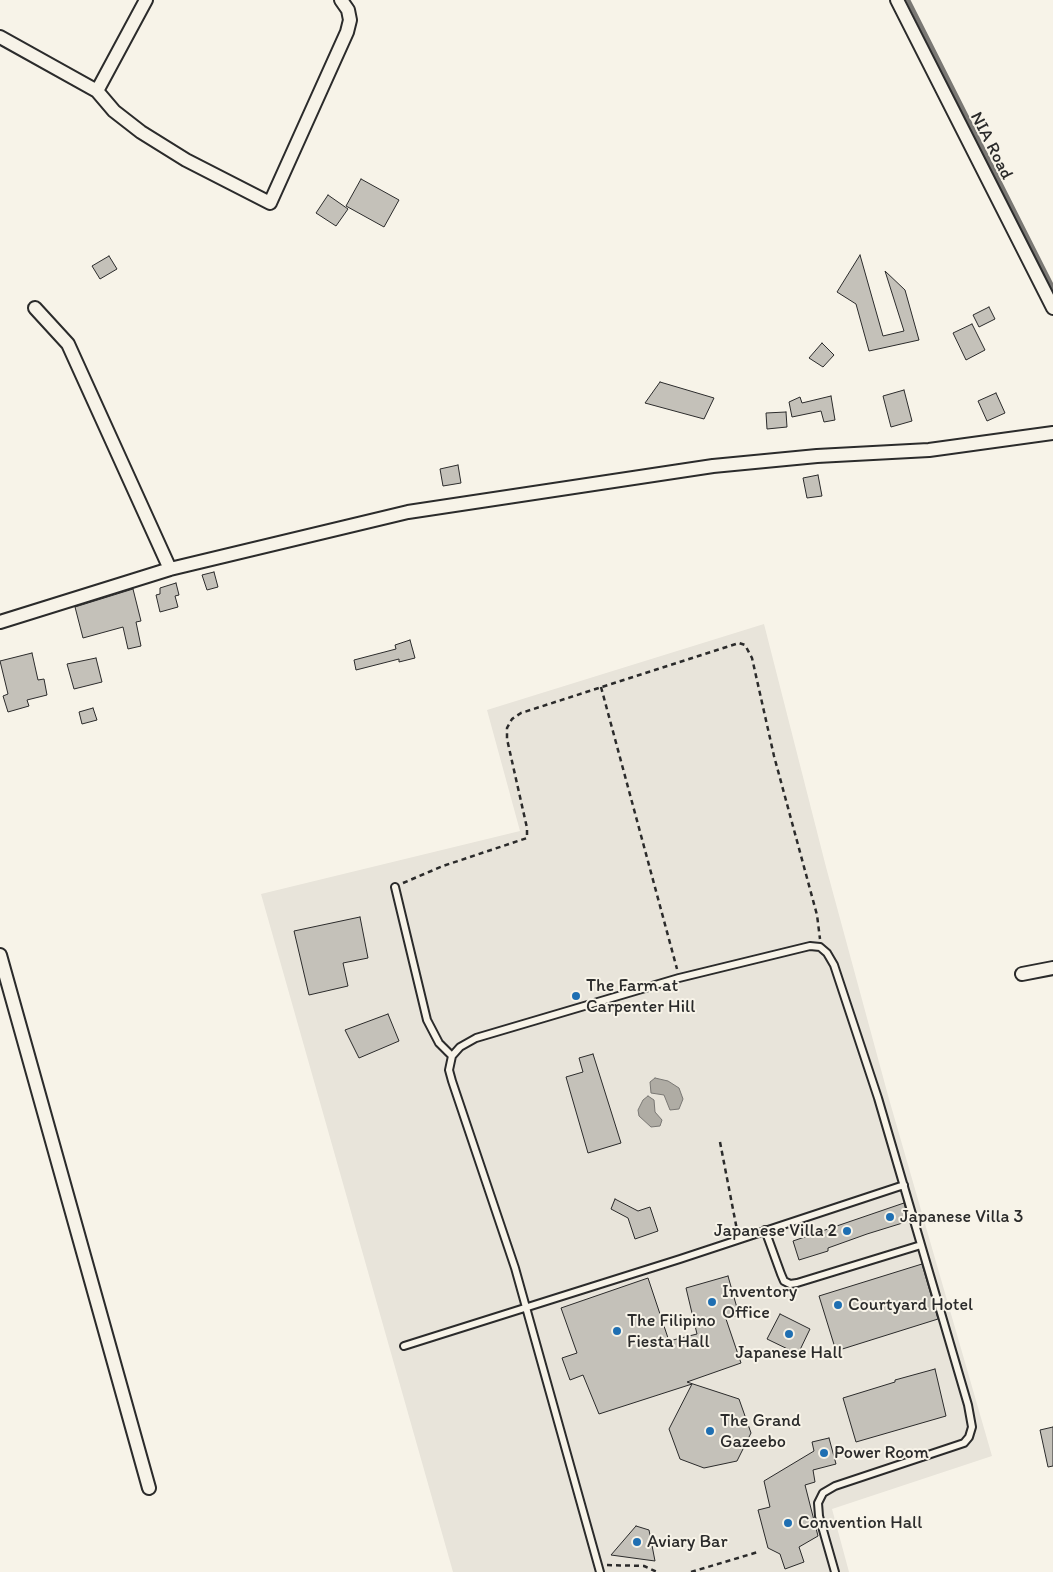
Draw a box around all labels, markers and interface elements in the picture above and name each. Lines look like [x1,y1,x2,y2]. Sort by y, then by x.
street label: NIA Road [965,108,1017,184]
place label: The Farm at Carpenter Hill [586,975,695,1018]
marker: The Farm at Carpenter Hill [570,990,582,1002]
place label: Japanese Villa 3 [900,1206,1023,1228]
marker: Japanese Villa 3 [884,1211,896,1223]
place label: Japanese Villa 2 [714,1220,837,1242]
marker: Japanese Villa 2 [841,1225,853,1237]
place label: Inventory Office [722,1281,797,1324]
place label: Courtyard Hotel [848,1294,973,1316]
marker: Inventory Office [706,1296,718,1308]
marker: Courtyard Hotel [832,1299,844,1311]
place label: The Filipino Fiesta Hall [627,1310,716,1352]
marker: The Filipino Fiesta Hall [611,1325,623,1337]
marker: Japanese Hall [783,1328,795,1340]
place label: Japanese Hall [735,1342,843,1364]
place label: The Grand Gazeebo [720,1410,801,1452]
marker: The Grand Gazeebo [704,1425,716,1437]
place label: Power Room [834,1442,929,1464]
marker: Power Room [818,1447,830,1459]
place label: Convention Hall [798,1512,922,1534]
marker: Convention Hall [782,1517,794,1529]
place label: Aviary Bar [647,1531,728,1553]
marker: Aviary Bar [631,1536,643,1548]

